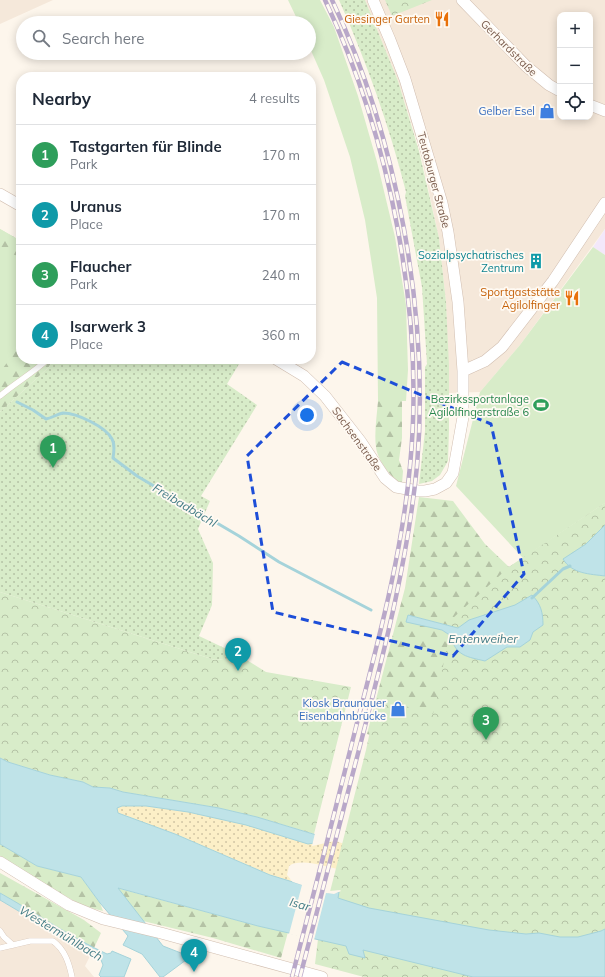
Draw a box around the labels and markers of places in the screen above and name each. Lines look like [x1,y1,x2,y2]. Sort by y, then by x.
restaurant icon: Giesinger Garten [433,10,451,28]
place label: Giesinger Garten [344,12,430,26]
shop icon: Gelber Esel [538,102,556,120]
place label: Gelber Esel [478,104,535,118]
place label: Sozialpsychatrisches Zentrum [418,248,524,275]
building icon: Sozialpsychatrisches Zentrum [527,252,545,270]
place label: Sportgaststätte Agilolfinger [480,285,560,312]
restaurant icon: Sportgaststätte Agilolfinger [563,289,581,307]
place label: Bezirkssportanlage Agilolfingerstraße 6 [429,392,529,419]
sports icon: Bezirkssportanlage Agilolfingerstraße 6 [532,396,550,414]
pin: 1 [40,435,66,468]
pin: 2 [225,638,251,671]
place label: Kiosk Braunauer Eisenbahnbrücke [299,696,386,723]
shop icon: Kiosk Braunauer Eisenbahnbrücke [389,700,407,718]
pin: 3 [473,707,499,740]
pin: 4 [181,939,207,972]

